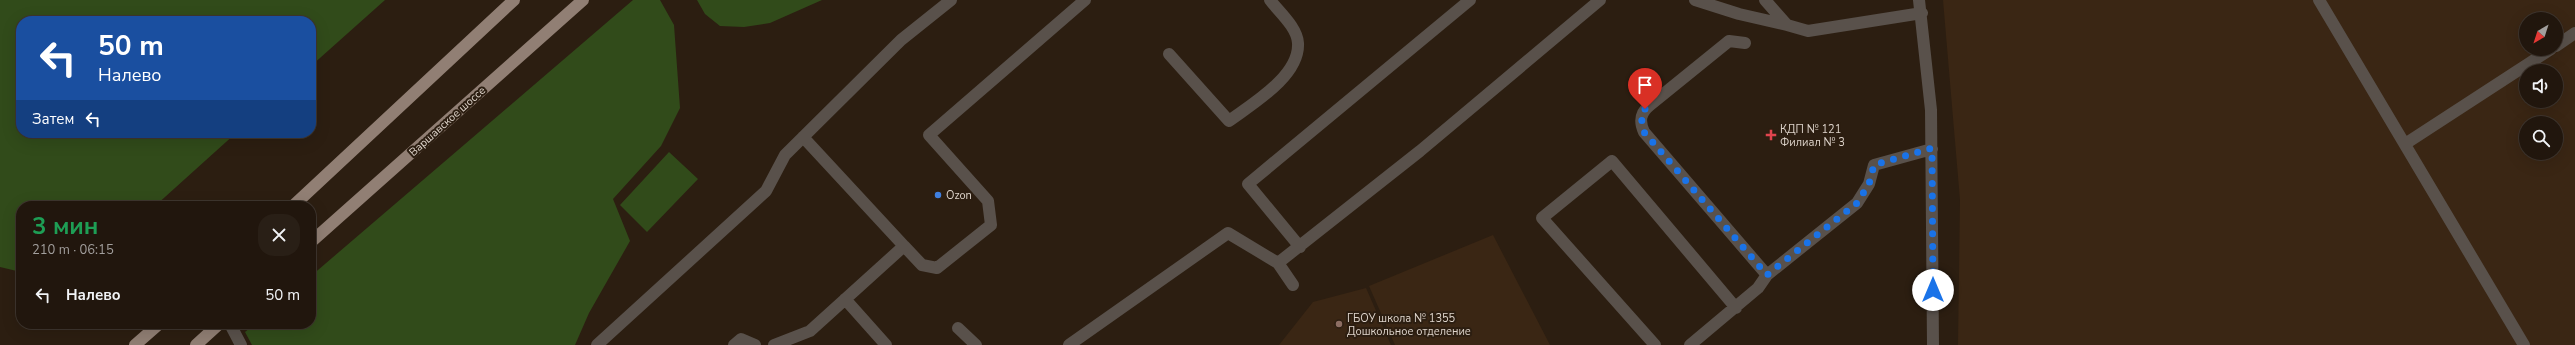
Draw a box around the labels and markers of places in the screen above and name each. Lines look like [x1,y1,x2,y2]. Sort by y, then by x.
pin [1628,68,1662,109]
place label: КДП № 121 Филиал № 3 [1780,122,1845,150]
marker: КДП № 121 Филиал № 3 [1765,129,1777,141]
place label: Ozon [946,188,972,203]
marker: Ozon [933,190,943,200]
place label: ГБОУ школа № 1355 Дошкольное отделение [1347,311,1471,339]
marker: ГБОУ школа № 1355 Дошкольное отделение [1334,319,1344,329]

